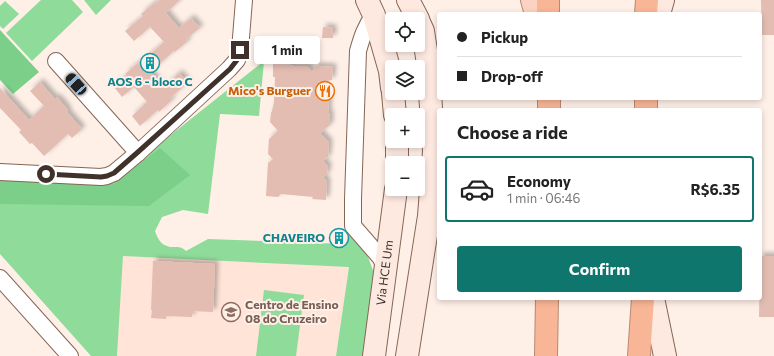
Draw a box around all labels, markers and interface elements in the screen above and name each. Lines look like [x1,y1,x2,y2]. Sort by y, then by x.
map controls [385,12,425,196]
button: locate [385,12,425,52]
text: Pickup [481,28,528,46]
callout: 1 min [254,36,320,64]
route end [231,41,249,59]
text: 1 min [272,42,302,58]
building icon: AOS 6 - bloco C [139,52,161,74]
button: layers [385,60,425,100]
text: Drop-off [481,67,543,85]
car [64,71,88,97]
place label: AOS 6 - bloco C [107,74,193,88]
restaurant icon: Mico's Burguer [314,80,336,102]
place label: Mico's Burguer [228,83,311,97]
button: + [385,108,425,148]
text: Choose a ride [457,121,568,143]
button: − [385,156,425,196]
route start [37,165,55,183]
icon: car [459,171,495,207]
text: Economy [507,172,571,190]
text: R$6.35 [691,180,740,198]
text: 1 min · 06:46 [507,190,580,206]
building icon: CHAVEIRO [328,227,350,249]
place label: CHAVEIRO [263,230,325,244]
street label: Via HCE Um [373,239,395,306]
button: Confirm [457,246,742,292]
place label: Centro de Ensino 08 do Cruzeiro [245,297,339,325]
school or university icon: Centro de Ensino 08 do Cruzeiro [220,301,242,323]

